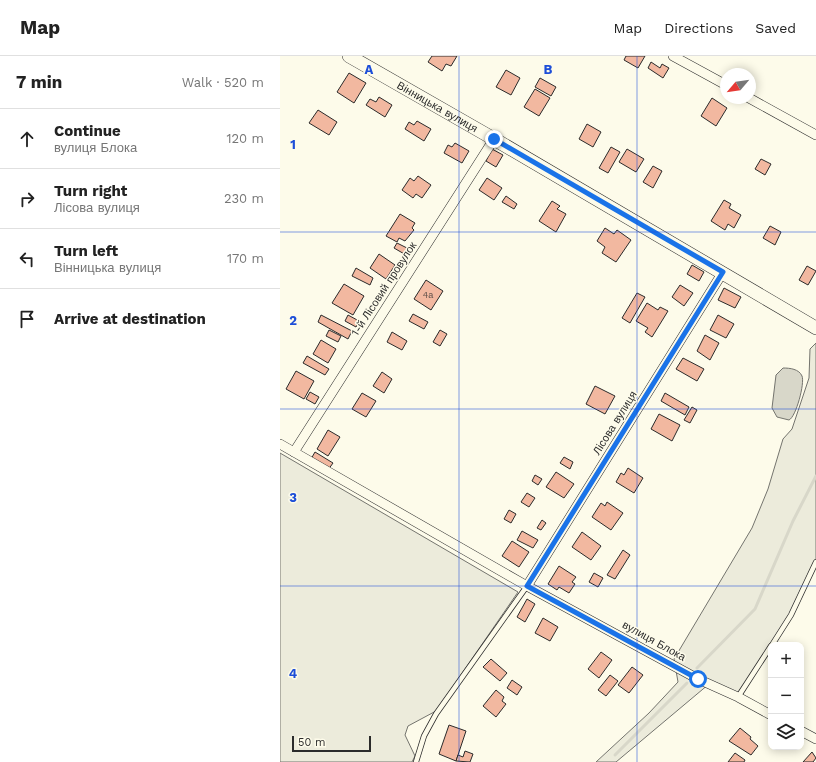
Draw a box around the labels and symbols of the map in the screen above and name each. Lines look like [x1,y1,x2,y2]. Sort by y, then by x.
text: A [365,62,374,77]
text: B [544,62,553,77]
north arrow [720,68,756,104]
street label: Вінницька вулиця [395,78,480,135]
route end [485,130,503,148]
text: 1 [290,137,296,152]
street label: 1-й Лісовий провулок [349,239,419,339]
house number: 4а [423,290,433,300]
text: 2 [289,313,297,328]
street label: Лісова вулиця [590,389,640,457]
text: 3 [289,490,297,505]
street label: вулиця Блока [620,618,689,664]
text: 4 [289,666,298,681]
route start [689,670,707,688]
scale bar [292,734,371,753]

